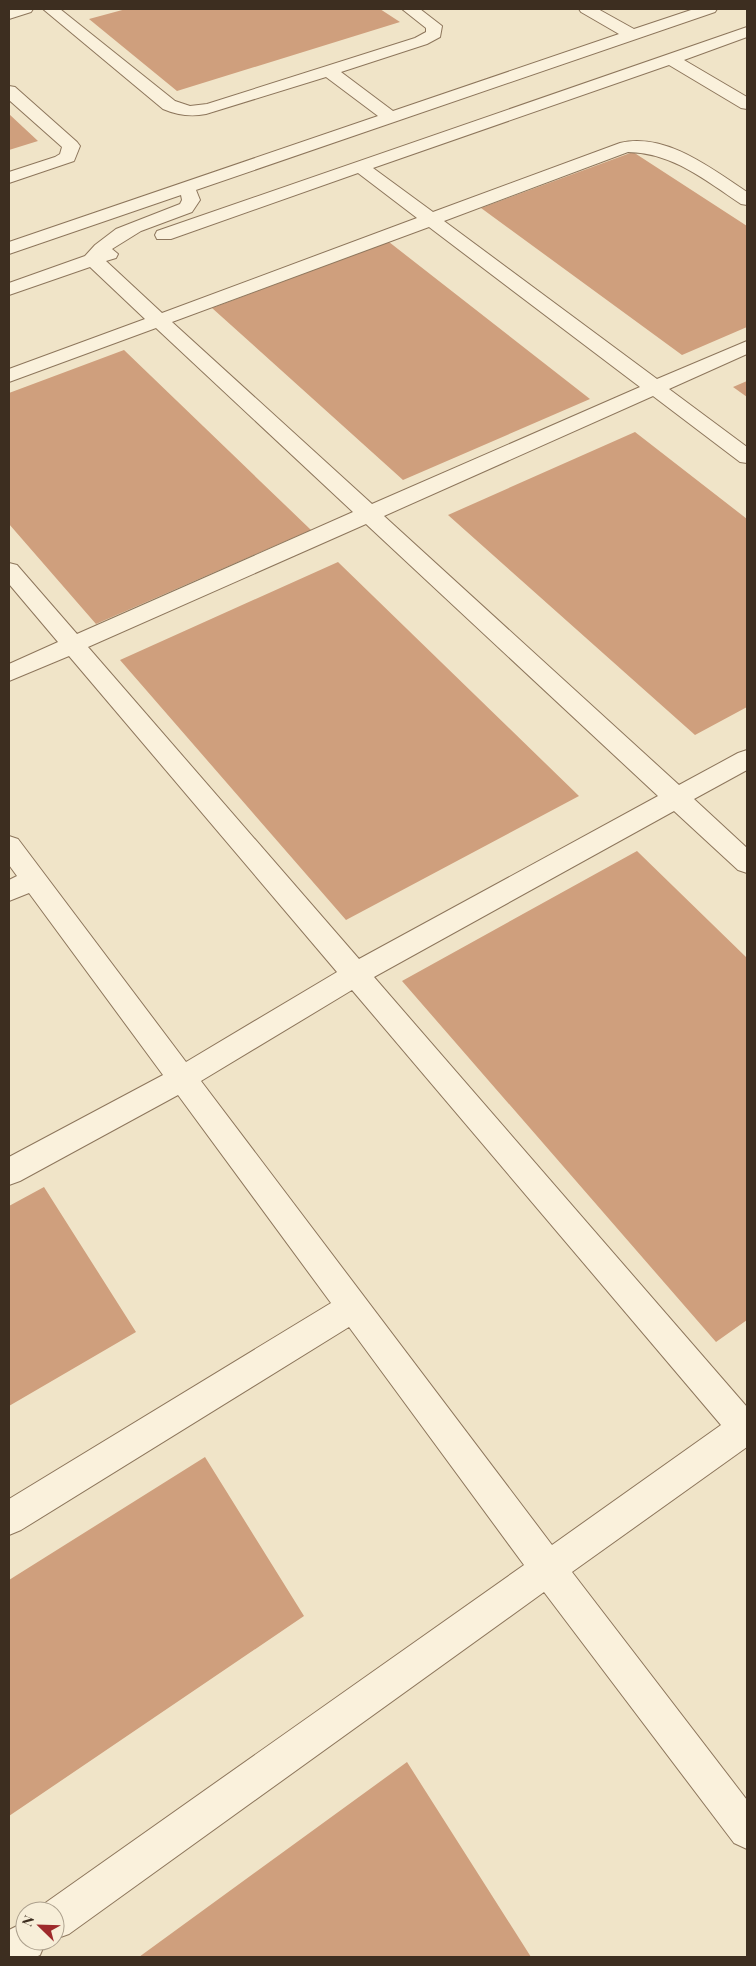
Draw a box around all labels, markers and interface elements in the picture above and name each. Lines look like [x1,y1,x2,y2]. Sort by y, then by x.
north arrow [15,1901,65,1951]
text: N [17,1912,38,1929]

